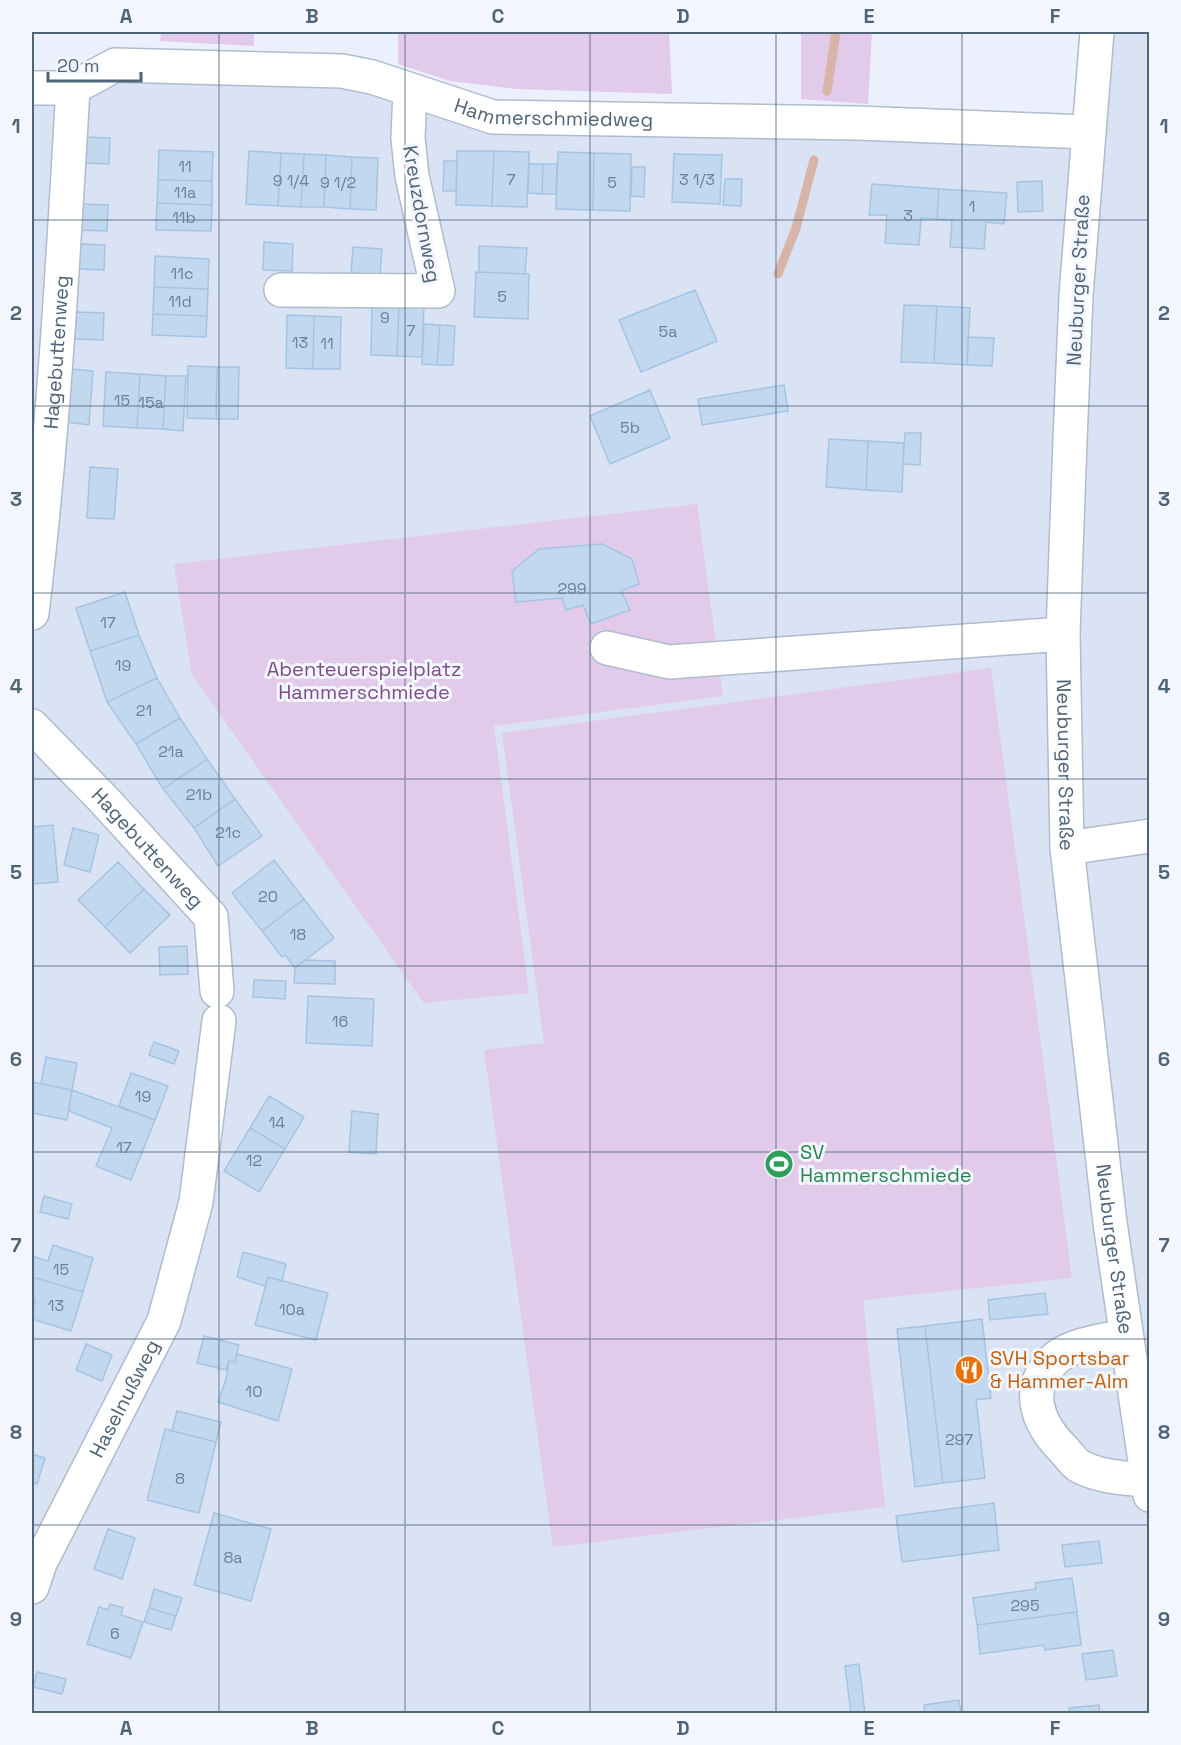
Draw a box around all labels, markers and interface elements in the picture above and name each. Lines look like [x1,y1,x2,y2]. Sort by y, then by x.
text: A [120,3,133,29]
text: B [305,3,319,29]
text: C [492,3,505,29]
text: D [676,3,690,29]
text: E [863,3,875,29]
text: F [1050,3,1061,29]
scale bar [48,45,141,83]
text: 20 m [57,54,100,77]
street label: Hammerschmiedweg [451,92,653,133]
text: 1 [11,113,21,139]
text: 1 [1159,113,1169,139]
street label: Kreuzdornweg [397,143,447,285]
house number: 11 [178,156,192,177]
house number: 7 [506,169,516,190]
house number: 3 1/3 [679,169,715,190]
house number: 9 1/4 [273,170,309,191]
house number: 9 1/2 [320,172,356,193]
house number: 5 [607,172,617,193]
house number: 11a [174,182,196,203]
street label: Neuburger Straße [1061,194,1095,366]
house number: 1 [969,196,975,217]
house number: 3 [903,205,913,226]
house number: 11b [172,207,196,228]
house number: 11c [171,263,193,284]
street label: Hagebuttenweg [38,274,75,430]
house number: 5 [497,286,507,307]
house number: 11d [168,291,192,312]
text: 2 [10,300,22,326]
text: 2 [1158,300,1170,326]
house number: 9 [380,307,390,328]
house number: 7 [406,320,416,341]
house number: 5a [659,321,677,342]
house number: 13 [292,332,308,353]
house number: 11 [320,333,334,354]
house number: 15 [114,390,130,411]
house number: 15a [138,392,164,413]
house number: 5b [620,417,640,438]
text: 3 [10,486,22,512]
text: 3 [1158,486,1170,512]
house number: 299 [557,578,587,599]
house number: 17 [100,612,116,633]
house number: 19 [115,655,131,676]
park label: Abenteuerspielplatz Hammerschmiede [267,656,461,705]
text: 4 [10,673,23,699]
text: 4 [1158,673,1171,699]
street label: Neuburger Straße [1051,679,1080,851]
house number: 21 [136,700,152,721]
house number: 21a [158,741,184,762]
street label: Hagebuttenweg [86,782,209,914]
house number: 21b [186,784,212,805]
house number: 21c [215,822,241,843]
text: 5 [10,859,22,885]
text: 5 [1158,859,1170,885]
house number: 20 [258,886,278,907]
house number: 18 [290,924,306,945]
house number: 16 [332,1011,348,1032]
text: 6 [10,1046,22,1072]
text: 6 [1158,1046,1170,1072]
house number: 19 [135,1086,151,1107]
house number: 14 [269,1112,285,1133]
house number: 17 [116,1137,132,1158]
place label: SV Hammerschmiede [800,1139,972,1188]
sports icon: SV Hammerschmiede [763,1148,795,1180]
house number: 12 [246,1150,262,1171]
street label: Neuburger Straße [1090,1162,1139,1336]
text: 7 [10,1232,22,1258]
text: 7 [1158,1232,1170,1258]
house number: 15 [53,1259,69,1280]
house number: 13 [48,1295,64,1316]
house number: 10a [279,1299,305,1320]
street label: Haselnußweg [83,1335,165,1462]
place label: SVH Sportsbar & Hammer-Alm [990,1345,1129,1394]
restaurant icon: SVH Sportsbar & Hammer-Alm [953,1354,985,1386]
house number: 10 [246,1381,262,1402]
text: 8 [10,1419,22,1445]
text: 8 [1158,1419,1170,1445]
house number: 297 [945,1429,973,1450]
house number: 8 [175,1468,185,1489]
house number: 8a [223,1547,243,1568]
house number: 295 [1011,1595,1039,1616]
text: 9 [10,1606,22,1632]
text: 9 [1158,1606,1170,1632]
house number: 6 [110,1623,120,1644]
text: A [120,1715,133,1741]
text: B [305,1715,319,1741]
text: C [492,1715,505,1741]
text: D [676,1715,690,1741]
text: E [863,1715,875,1741]
text: F [1050,1715,1061,1741]

